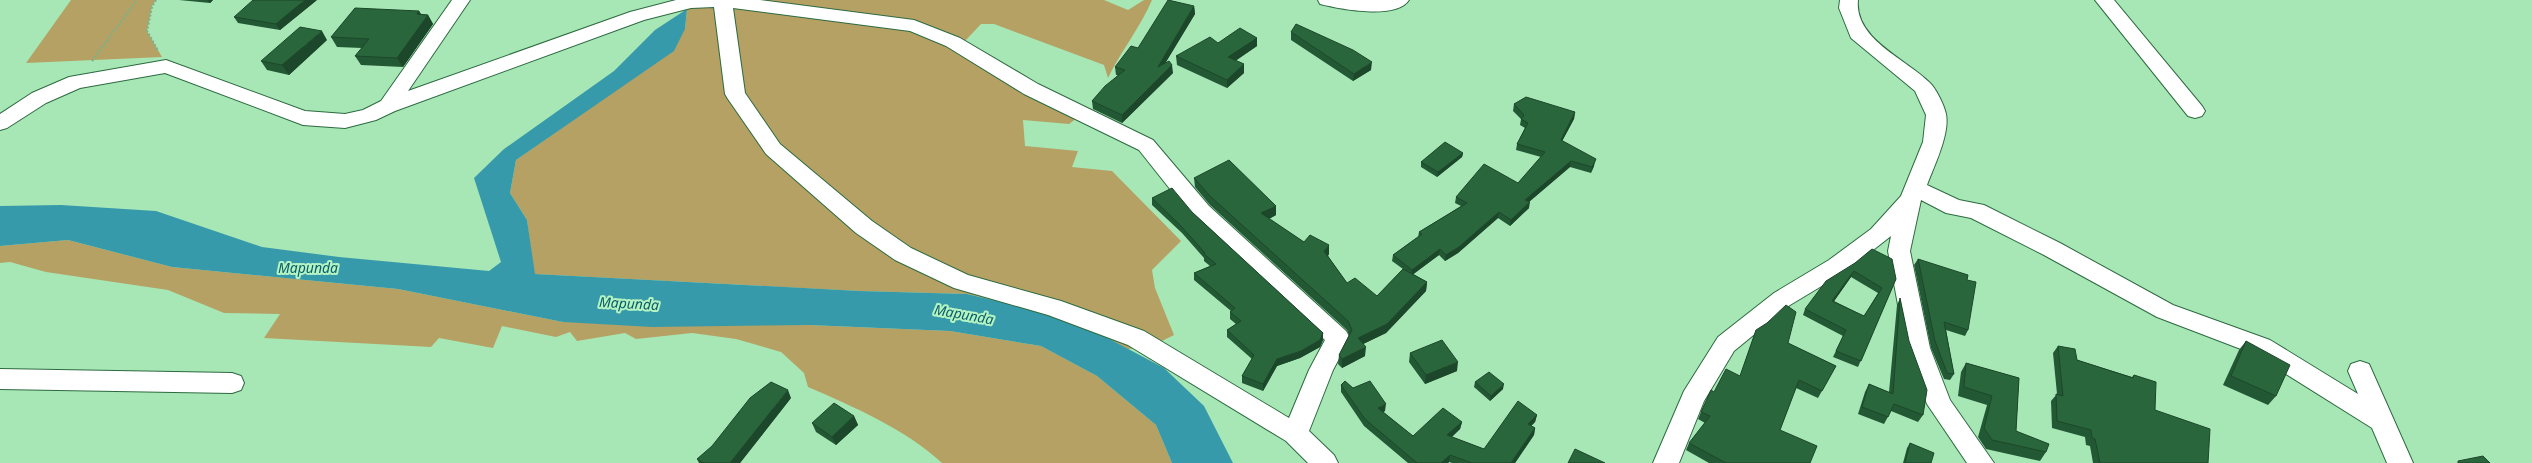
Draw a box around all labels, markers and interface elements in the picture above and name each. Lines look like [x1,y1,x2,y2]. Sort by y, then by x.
water label: Mapunda [278,258,338,277]
water label: Mapunda [598,292,660,314]
water label: Mapunda [933,299,995,329]

